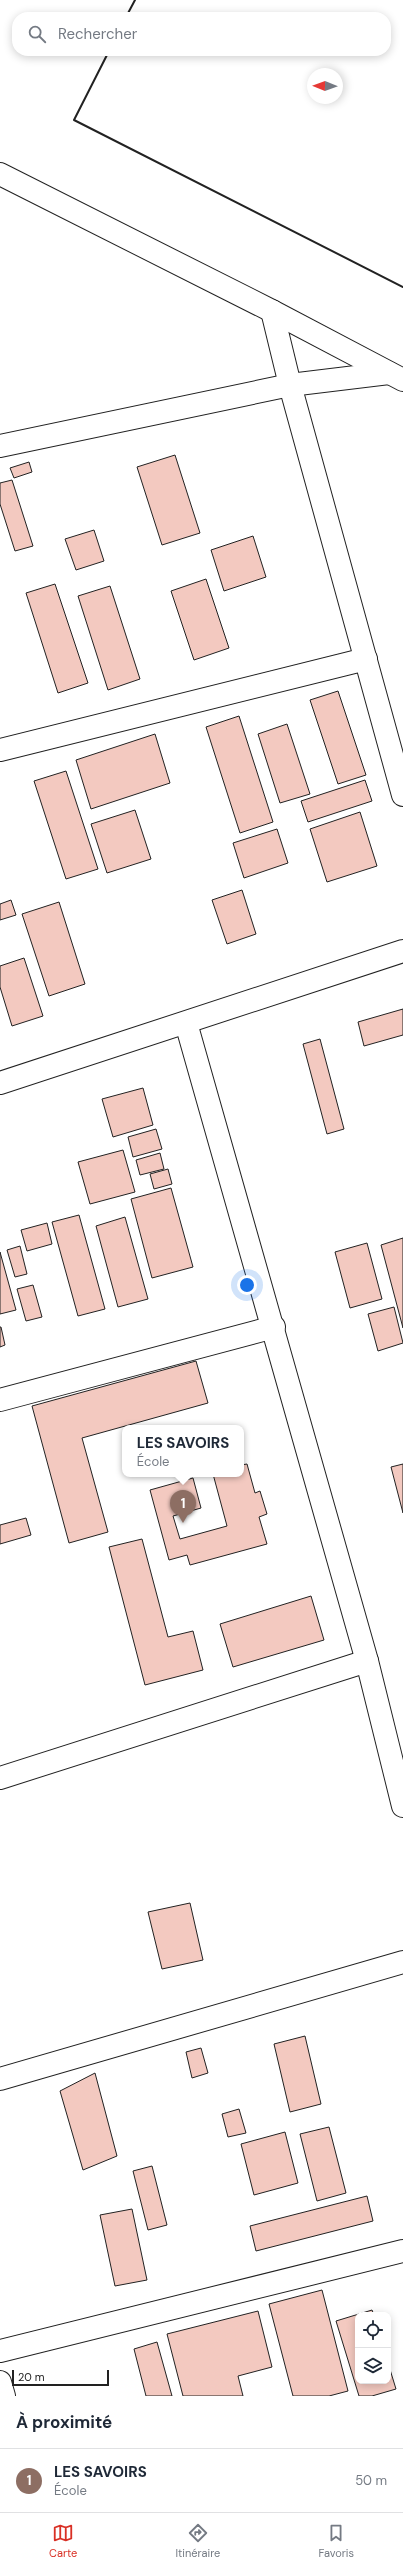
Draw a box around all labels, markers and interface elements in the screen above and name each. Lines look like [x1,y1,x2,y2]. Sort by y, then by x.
search box [12,12,391,56]
icon: search [26,23,48,45]
text: Rechercher [58,24,137,44]
north arrow [307,68,343,104]
your location [237,1275,257,1295]
popup [122,1425,244,1477]
text: LES SAVOIRS [137,1433,229,1453]
text: École [137,1453,169,1470]
pin: 1 [170,1490,196,1523]
map controls [355,2312,391,2384]
button: locate [355,2312,391,2348]
button: layers [355,2348,391,2384]
scale bar [12,2368,109,2387]
text: 20 m [18,2370,44,2384]
text: À proximité [16,2411,112,2433]
text: LES SAVOIRS [54,2462,147,2482]
text: 1 [27,2472,31,2489]
text: 50 m [355,2472,387,2489]
text: École [54,2482,87,2499]
tab: Carte [49,2522,77,2560]
tab: Itinéraire [175,2522,220,2560]
tab: Favoris [318,2522,354,2560]

